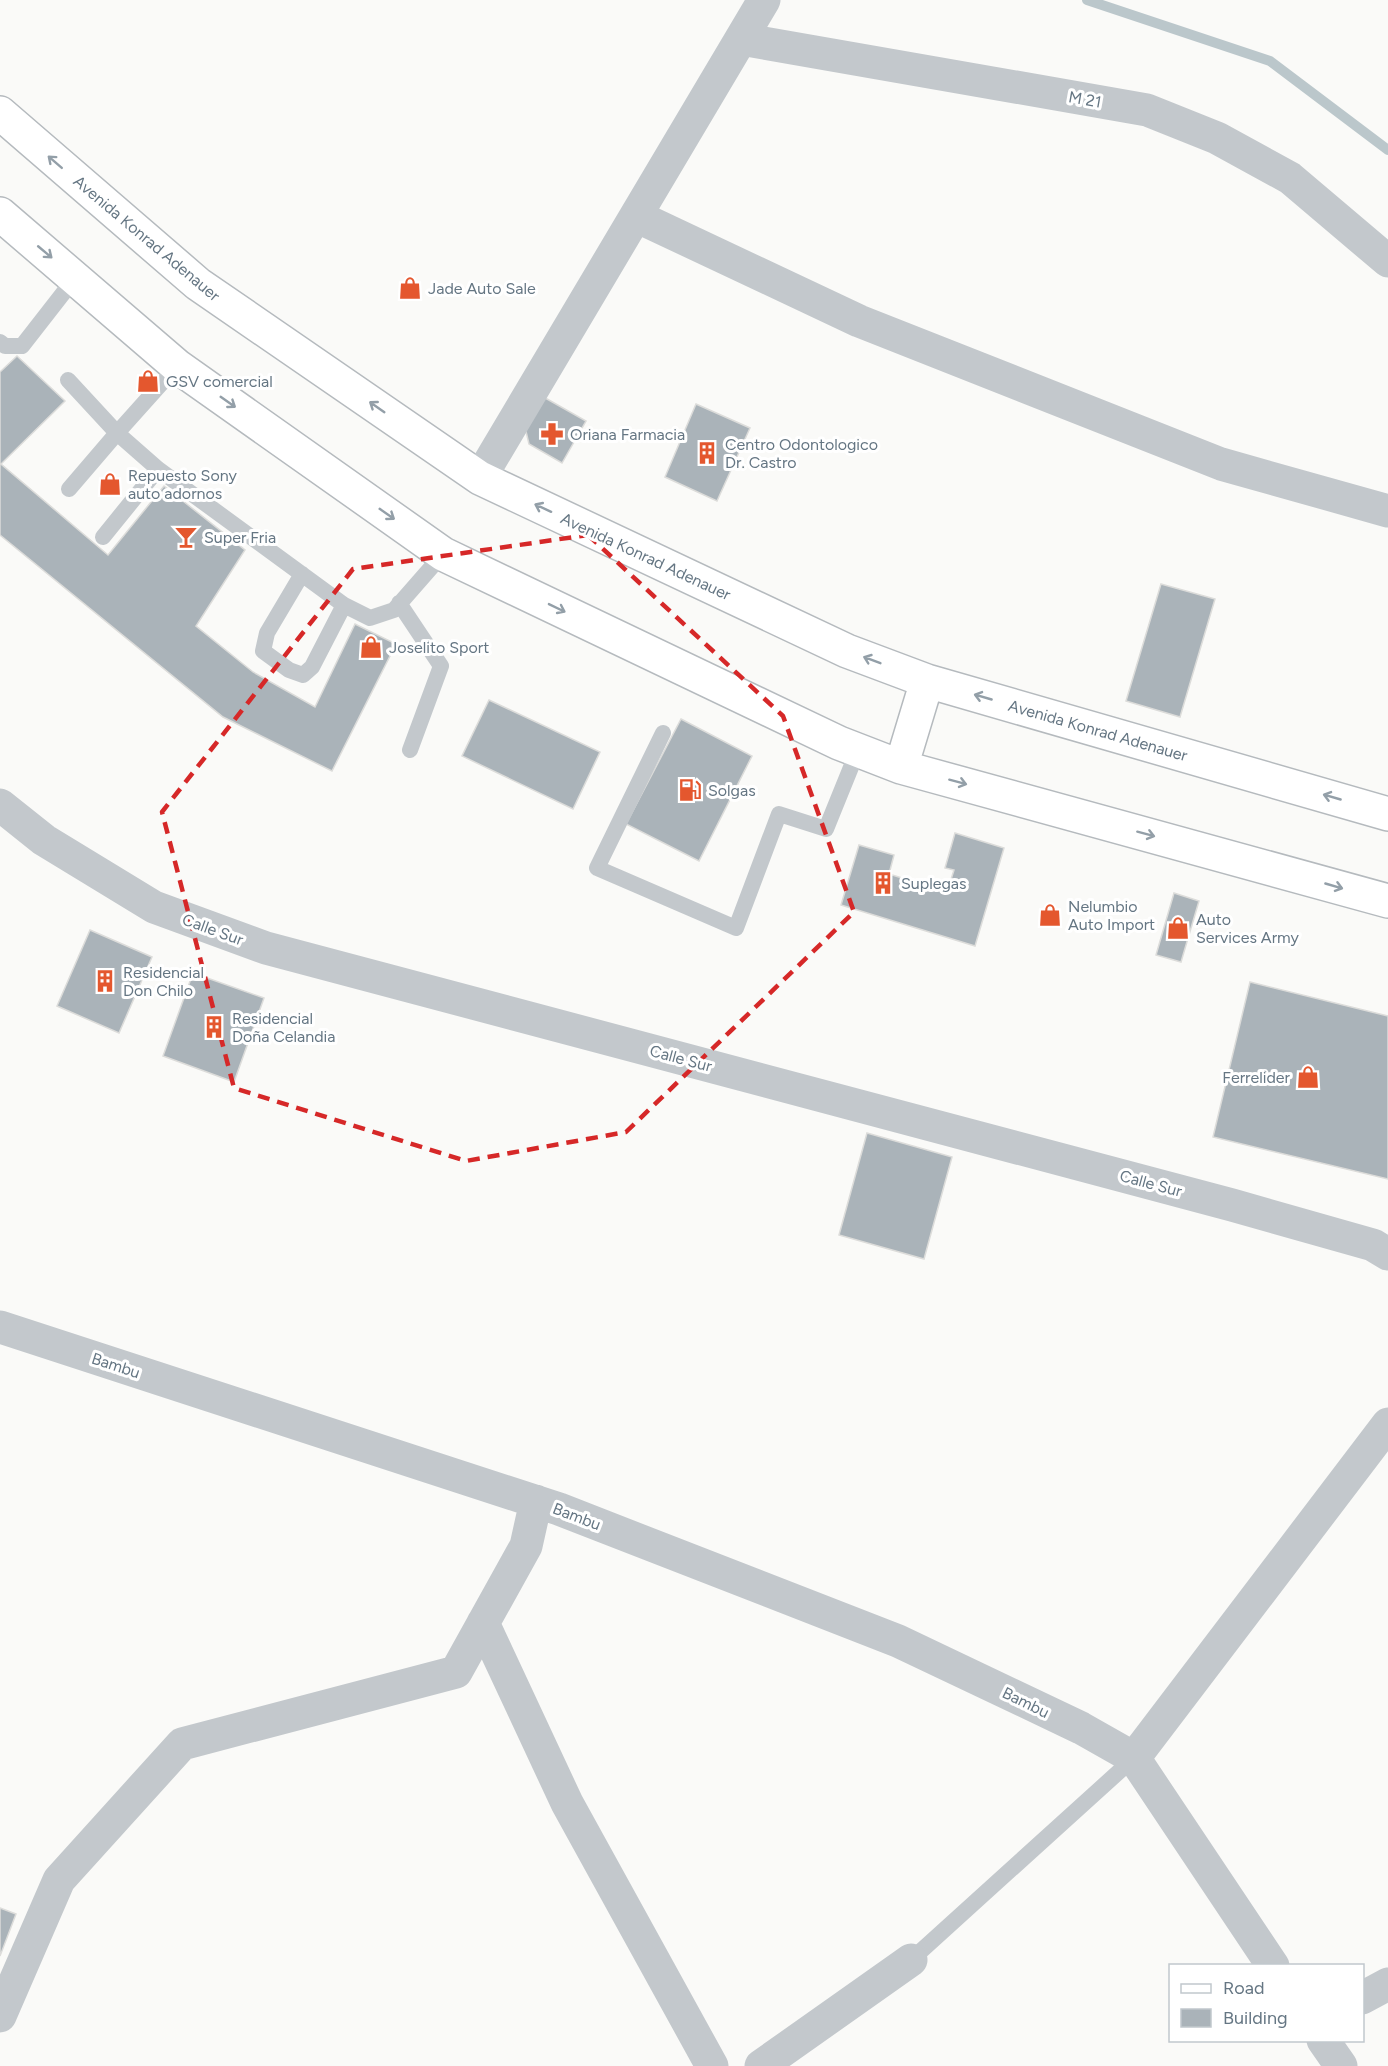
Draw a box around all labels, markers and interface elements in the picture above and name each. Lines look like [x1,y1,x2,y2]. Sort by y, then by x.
street label: M 21 [1067,87,1103,112]
one-way arrow [47,155,63,168]
street label: Avenida Konrad Adenauer [70,172,224,306]
one-way arrow [37,245,52,259]
shop icon: Jade Auto Sale [397,275,423,301]
place label: Jade Auto Sale [428,279,536,298]
shop icon: GSV comercial [135,368,161,394]
place label: GSV comercial [166,372,273,391]
one-way arrow [219,396,235,408]
one-way arrow [369,401,385,413]
pharmacy icon: Oriana Farmacia [539,421,565,447]
place label: Oriana Farmacia [570,425,685,444]
place label: Centro Odontologico Dr. Castro [725,435,878,472]
building icon: Centro Odontologico Dr. Castro [694,440,720,466]
place label: Repuesto Sony auto adornos [128,466,237,503]
shop icon: Repuesto Sony auto adornos [97,471,123,497]
one-way arrow [534,501,552,513]
one-way arrow [379,508,395,521]
street label: Avenida Konrad Adenauer [558,509,734,604]
bar icon: Super Fria [173,524,199,550]
place label: Super Fria [204,528,276,547]
one-way arrow [548,603,566,615]
shop icon: Joselito Sport [358,634,384,660]
place label: Joselito Sport [389,638,489,657]
one-way arrow [863,654,882,665]
one-way arrow [974,691,993,702]
street label: Avenida Konrad Adenauer [1006,696,1190,765]
fuel station icon: Solgas [677,777,703,803]
one-way arrow [948,777,967,788]
place label: Solgas [708,781,756,800]
one-way arrow [1323,791,1342,803]
one-way arrow [1136,828,1155,840]
building icon: Suplegas [870,870,896,896]
place label: Suplegas [901,874,966,893]
one-way arrow [1324,881,1343,892]
place label: Nelumbio Auto Import [1068,897,1155,934]
shop icon: Nelumbio Auto Import [1037,902,1063,928]
street label: Calle Sur [180,910,247,949]
place label: Auto Services Army [1196,910,1300,947]
shop icon: Auto Services Army [1165,915,1191,941]
place label: Residencial Don Chilo [123,963,204,1000]
building icon: Residencial Don Chilo [92,968,118,994]
place label: Residencial Doña Celandia [232,1009,335,1046]
building icon: Residencial Doña Celandia [201,1014,227,1040]
street label: Calle Sur [648,1041,715,1076]
shop icon: Ferrelider [1295,1064,1321,1090]
place label: Ferrelider [1222,1068,1291,1087]
street label: Calle Sur [1118,1166,1185,1201]
street label: Bambu [89,1349,142,1382]
street label: Bambu [550,1499,603,1534]
street label: Bambu [999,1683,1052,1722]
legend [1169,1964,1364,2042]
text: Road [1223,1977,1264,1999]
text: Building [1223,2007,1288,2029]

